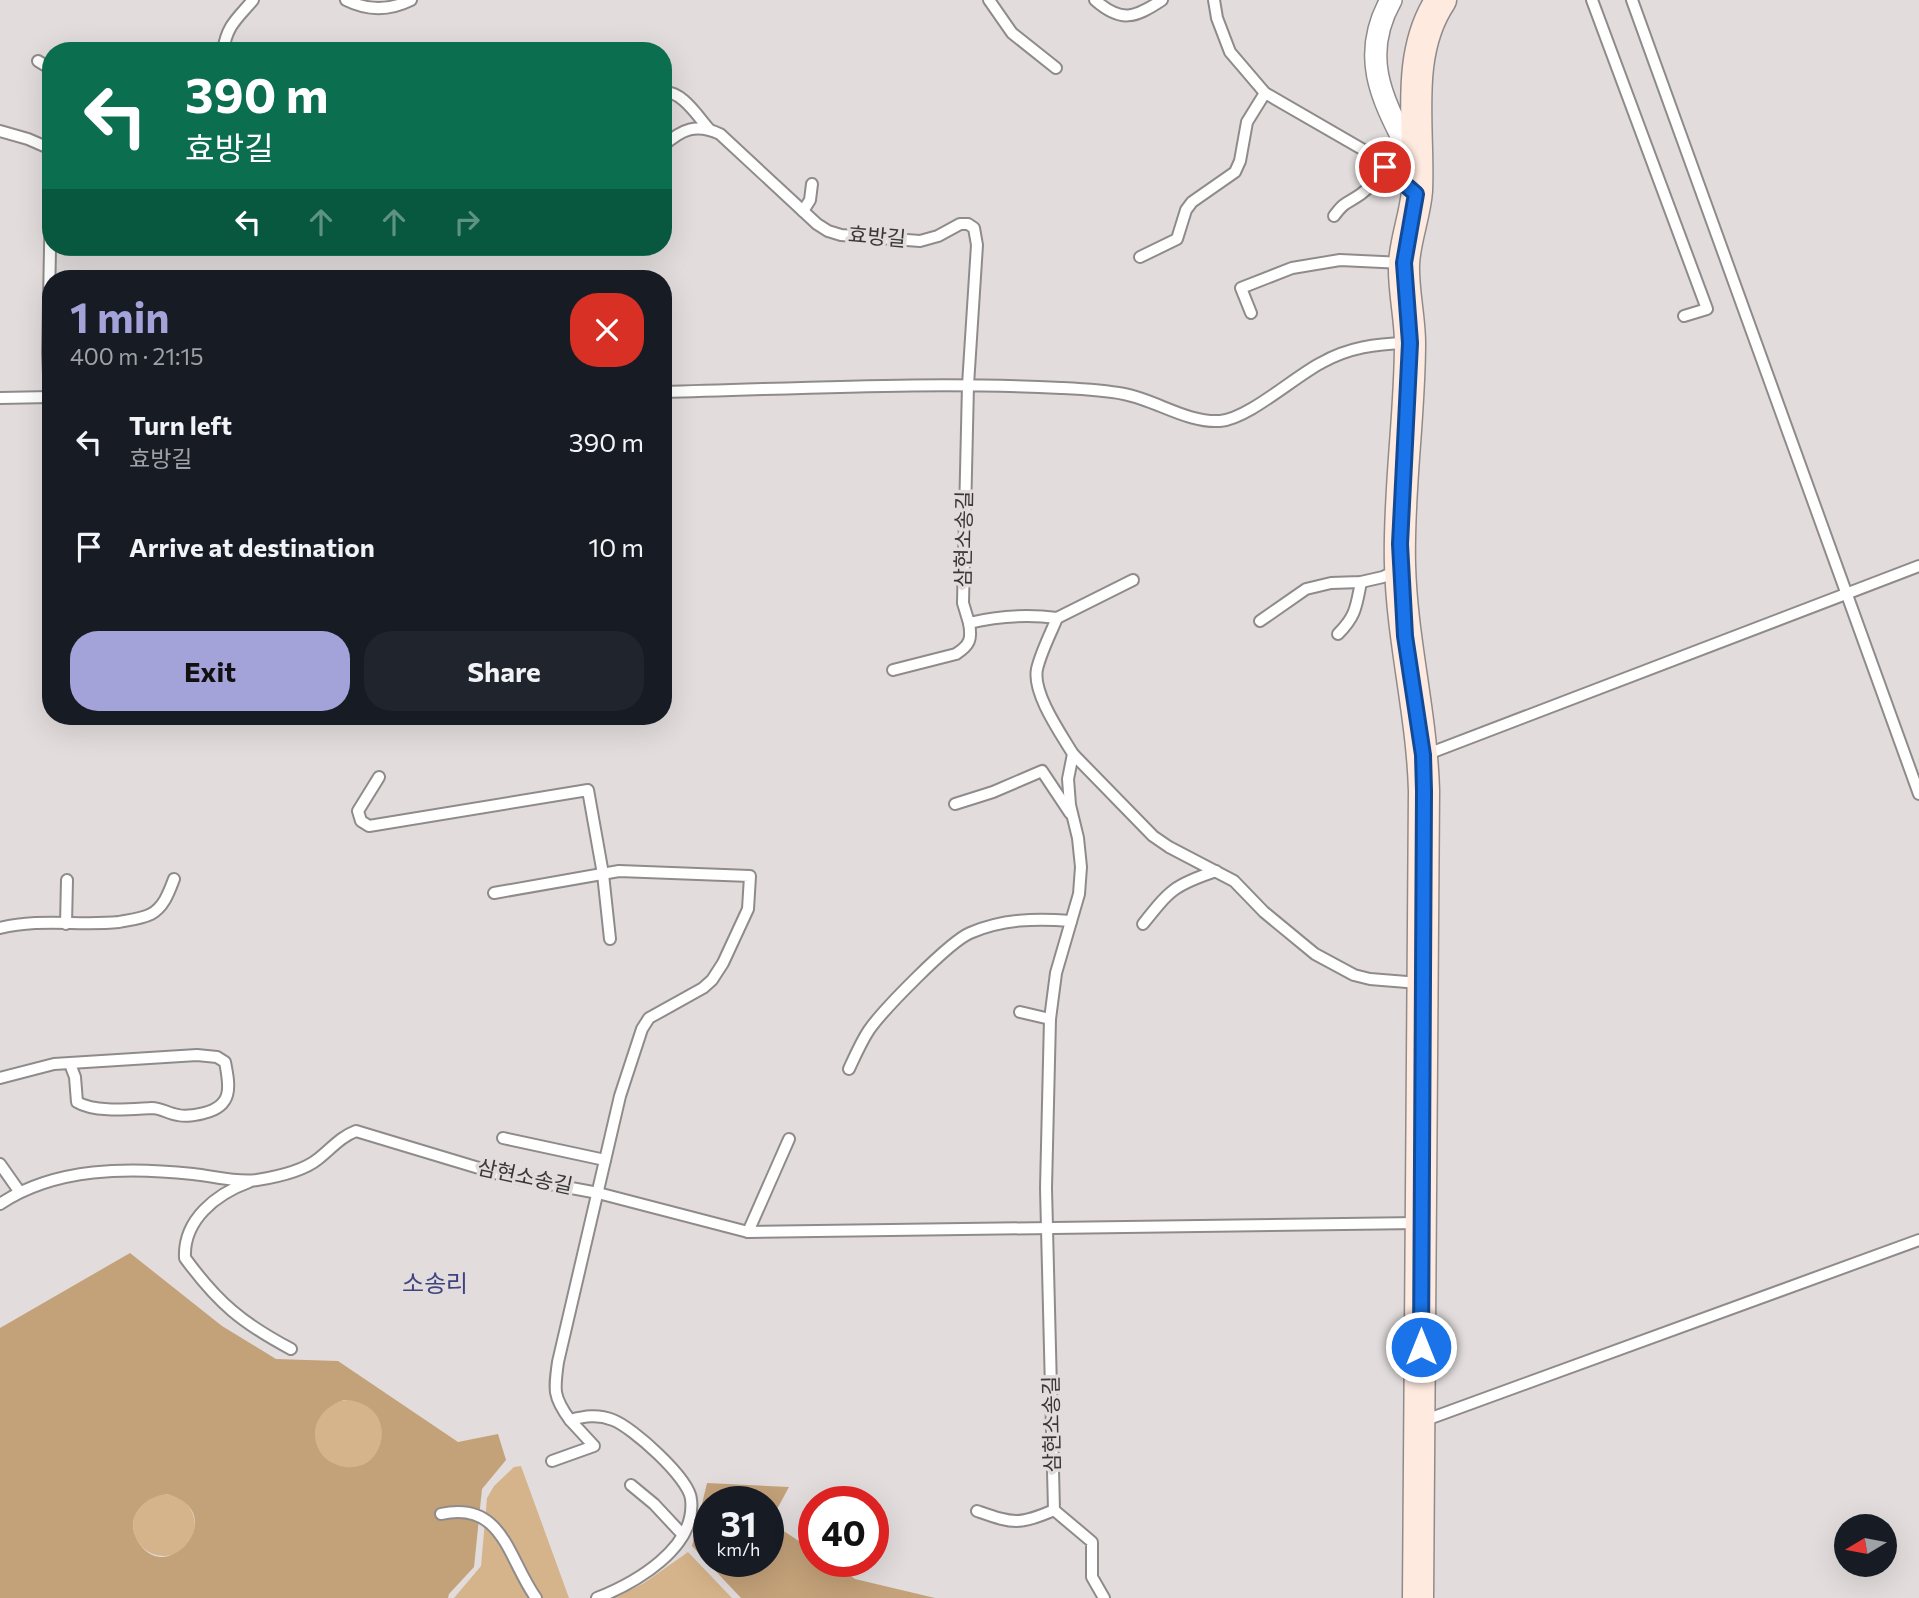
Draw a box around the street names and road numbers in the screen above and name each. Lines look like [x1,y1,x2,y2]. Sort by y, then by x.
street label: 효방길 [847,221,907,250]
street label: 삼현소송길 [949,490,976,587]
street label: 삼현소송길 [475,1153,575,1198]
street label: 삼현소송길 [1037,1376,1064,1473]

